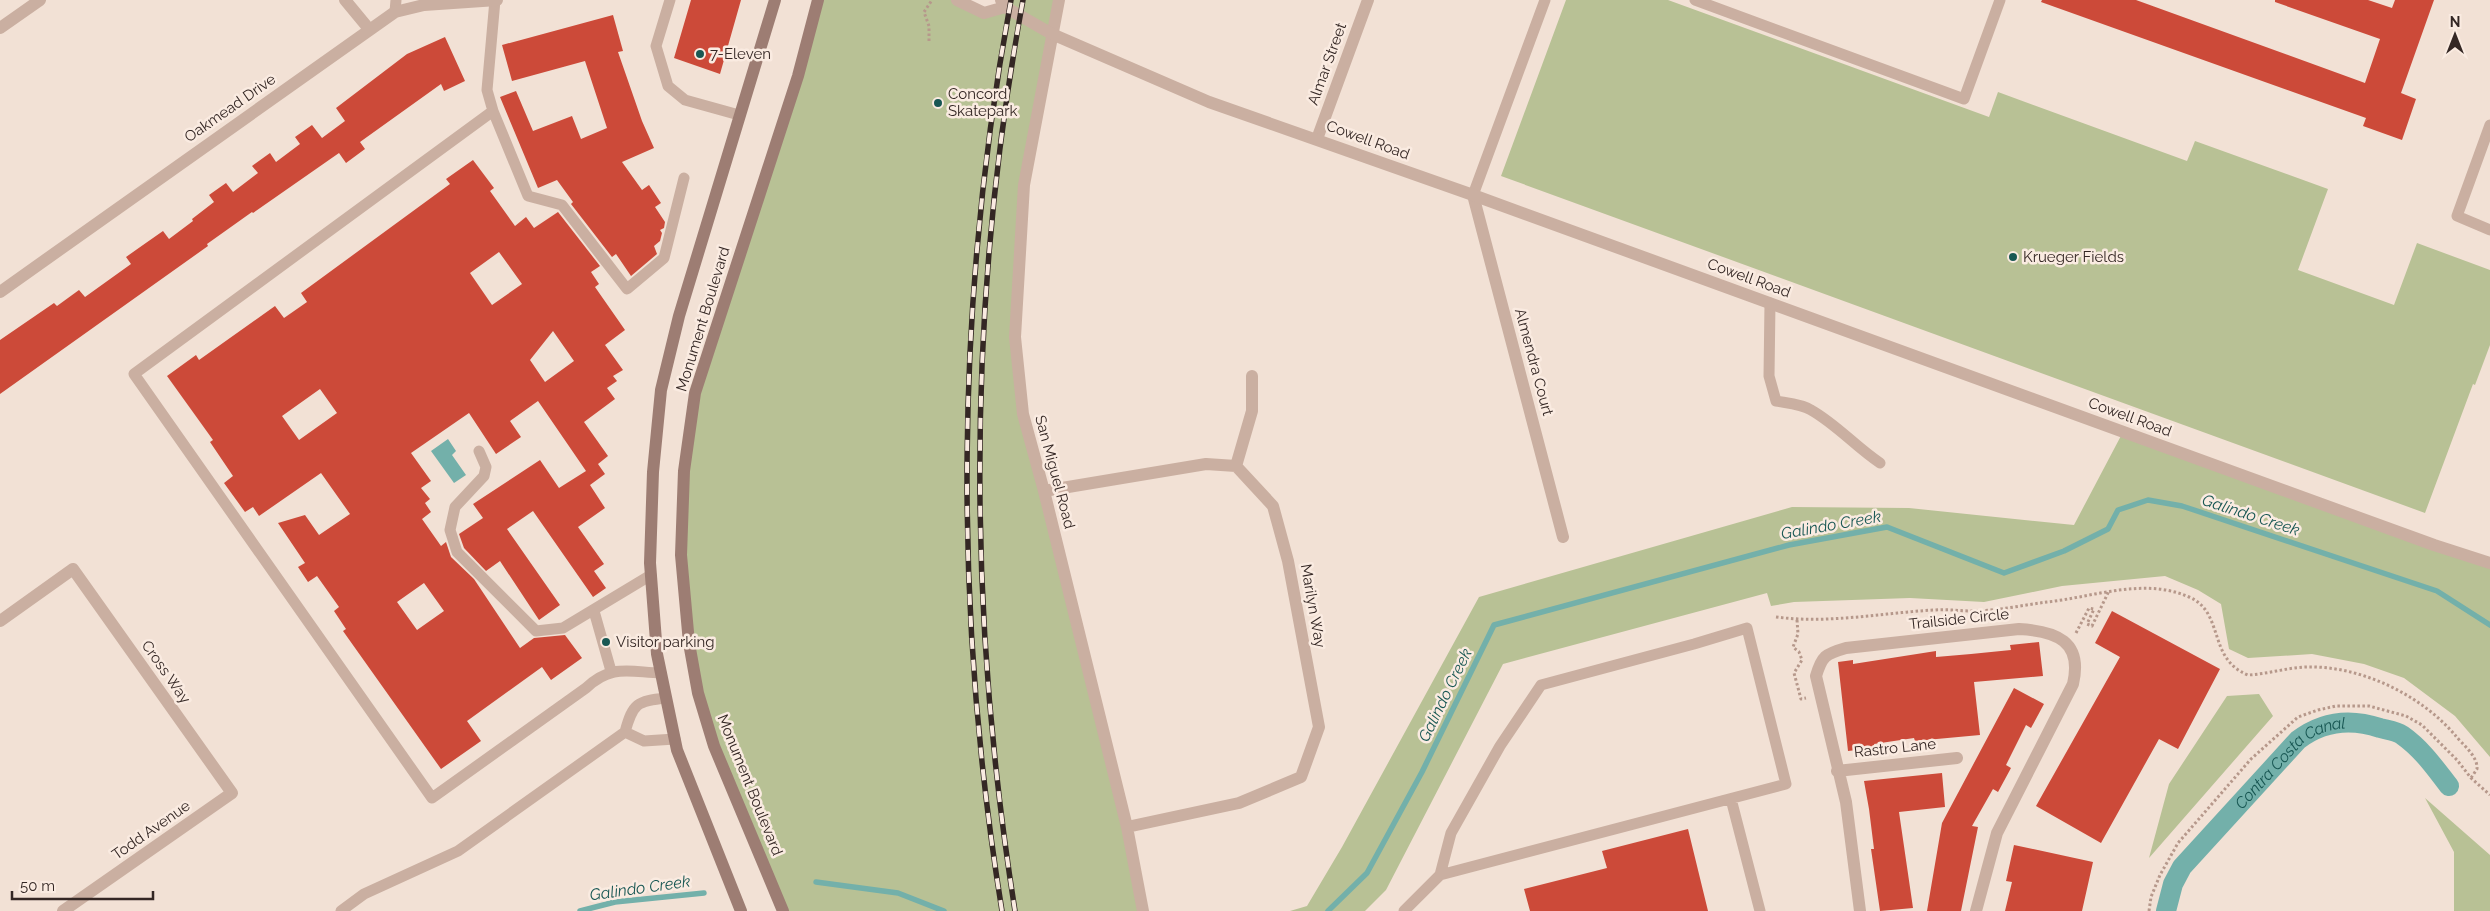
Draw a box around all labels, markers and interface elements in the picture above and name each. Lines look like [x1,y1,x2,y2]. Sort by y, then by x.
north arrow [2430,10,2480,60]
text: N [2450,14,2460,30]
street label: Almar Street [1304,20,1350,108]
place label: 7-Eleven [710,45,771,63]
marker: 7-Eleven [694,48,706,60]
street label: Oakmead Drive [181,70,279,146]
place label: Concord Skatepark [948,85,1018,120]
marker: Concord Skatepark [932,97,944,109]
street label: Cowell Road [1324,117,1412,163]
street label: Monument Boulevard [672,244,734,394]
place label: Krueger Fields [2023,248,2124,266]
marker: Krueger Fields [2007,251,2019,263]
street label: Cowell Road [1705,255,1793,301]
street label: Almendra Court [1511,306,1557,418]
street label: Cowell Road [2086,394,2174,440]
street label: San Miguel Road [1031,413,1079,531]
water label: Galindo Creek [2200,490,2303,540]
water label: Galindo Creek [1779,507,1883,543]
street label: Marilyn Way [1297,563,1329,649]
street label: Trailside Circle [1908,605,2010,633]
place label: Visitor parking [616,633,714,651]
marker: Visitor parking [600,636,612,648]
street label: Cross Way [138,637,194,707]
water label: Galindo Creek [1414,645,1476,745]
street label: Monument Boulevard [713,712,787,858]
water label: Contra Costa Canal [2231,713,2346,813]
street label: Rastro Lane [1853,735,1937,761]
street label: Todd Avenue [109,796,194,863]
scale bar [12,868,154,900]
water label: Galindo Creek [589,871,692,904]
text: 50 m [20,877,55,895]

